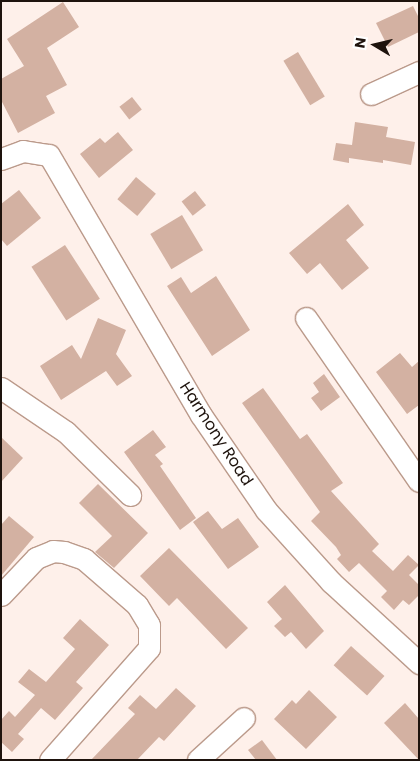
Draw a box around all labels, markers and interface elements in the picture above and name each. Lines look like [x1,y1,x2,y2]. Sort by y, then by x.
north arrow [350,20,400,70]
text: N [349,36,371,49]
street label: Harmony Road [175,379,257,489]

